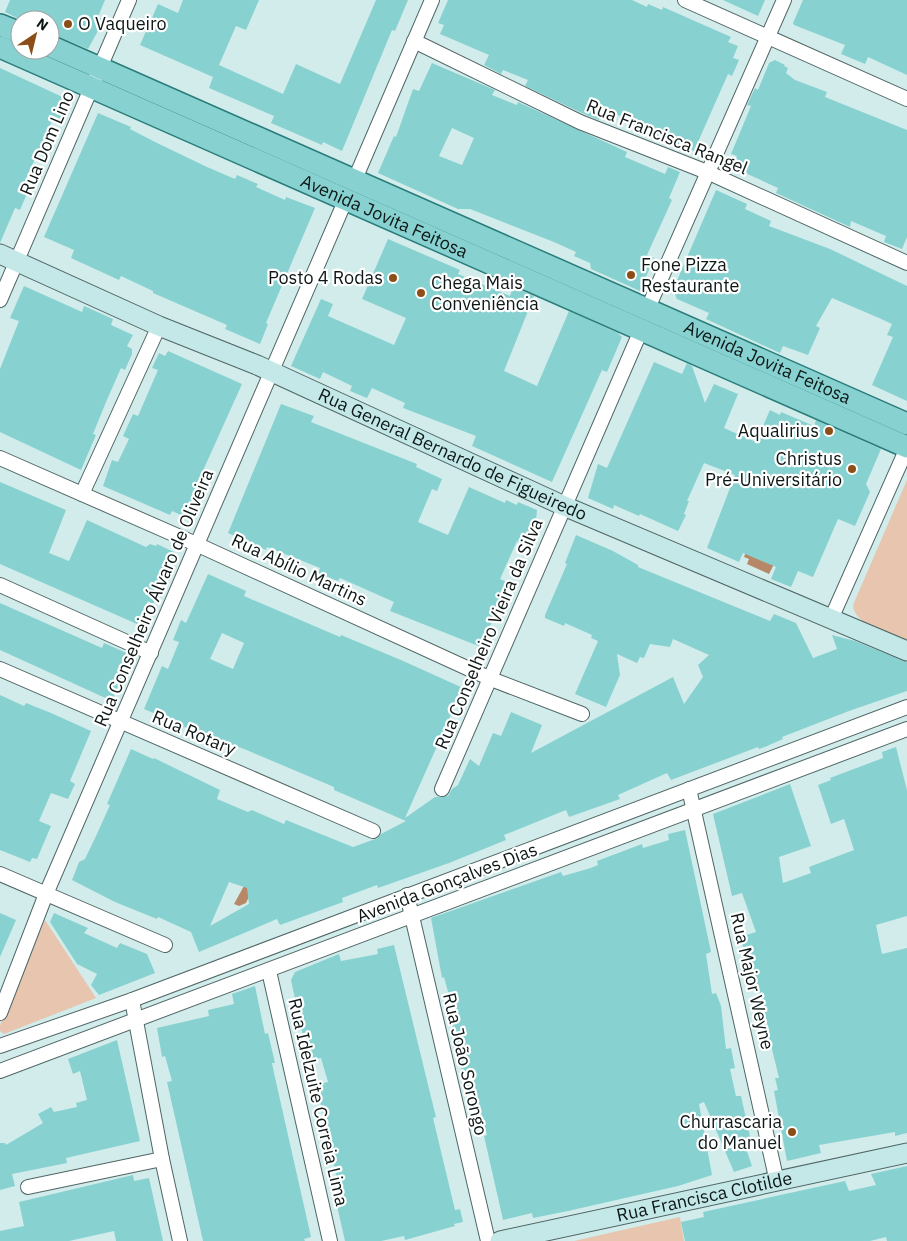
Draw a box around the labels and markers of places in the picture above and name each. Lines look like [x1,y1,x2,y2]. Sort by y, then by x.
place label: O Vaqueiro [78,12,167,35]
marker: O Vaqueiro [62,18,74,30]
place label: Fone Pizza Restaurante [641,253,740,297]
place label: Posto 4 Rodas [268,266,383,289]
marker: Fone Pizza Restaurante [625,269,637,281]
place label: Chega Mais Conveniência [431,271,539,315]
marker: Posto 4 Rodas [387,272,399,284]
marker: Chega Mais Conveniência [415,287,427,299]
place label: Aqualirius [738,419,819,442]
marker: Aqualirius [823,425,835,437]
place label: Christus Pré-Universitário [705,447,842,491]
marker: Christus Pré-Universitário [846,463,858,475]
place label: Churrascaria do Manuel [679,1110,782,1154]
marker: Churrascaria do Manuel [786,1126,798,1138]

